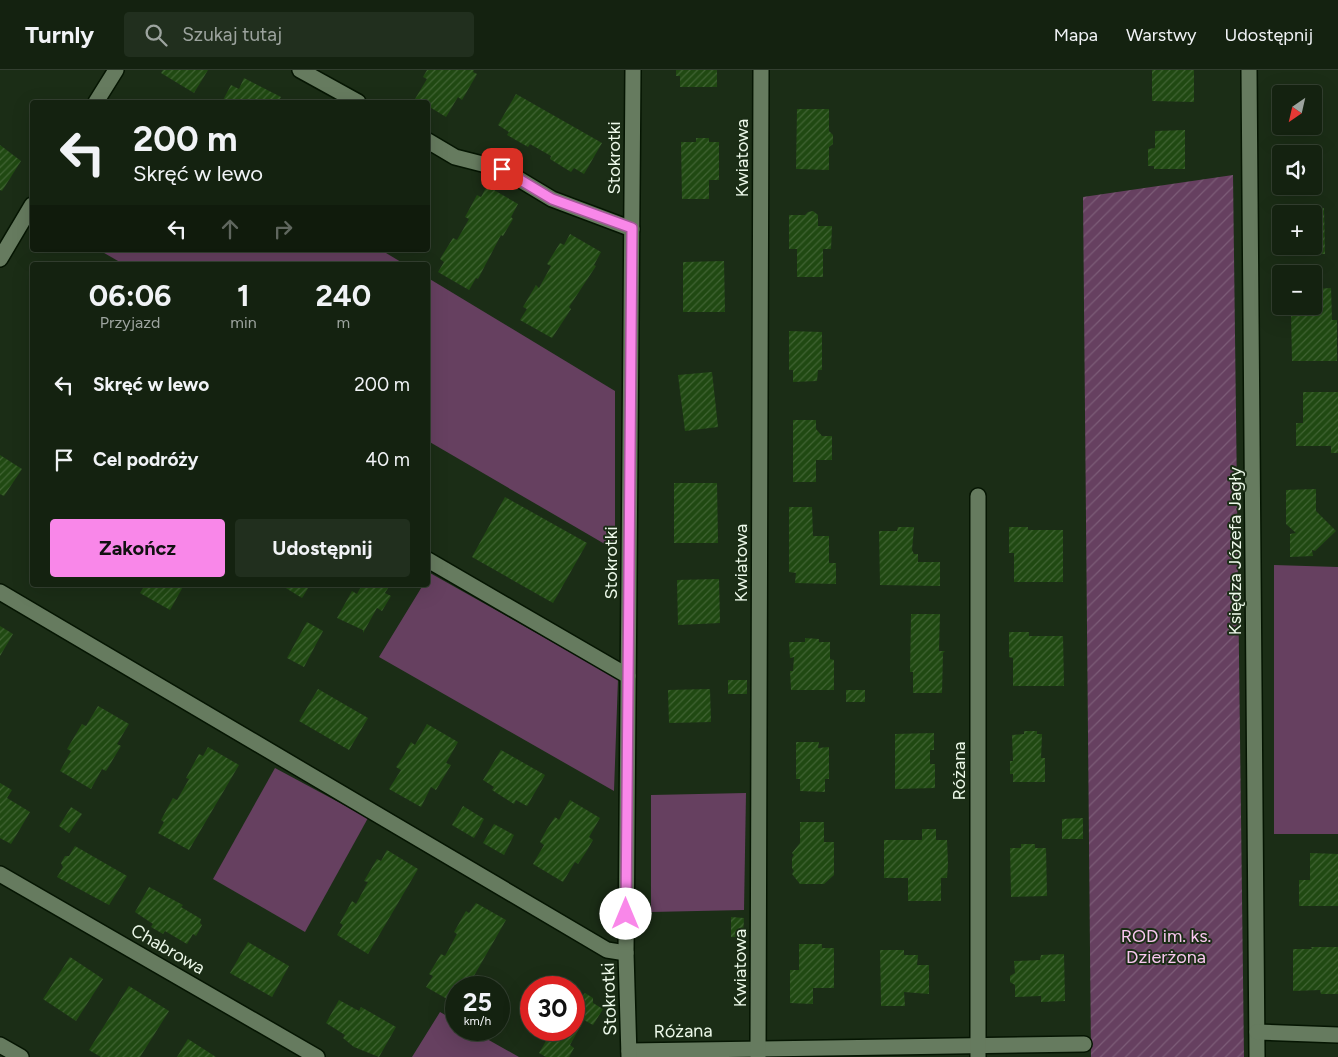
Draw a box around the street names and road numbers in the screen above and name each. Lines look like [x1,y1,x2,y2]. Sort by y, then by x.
street label: Kwiatowa [731,119,753,197]
street label: Stokrotki [603,121,625,195]
street label: Księdza Józefa Jagły [1224,466,1246,635]
street label: Kwiatowa [730,524,752,602]
street label: Stokrotki [600,526,622,600]
street label: Różana [948,742,970,800]
street label: Chabrowa [127,919,209,979]
street label: Kwiatowa [729,929,751,1007]
street label: Stokrotki [597,962,621,1036]
street label: Różana [653,1019,713,1043]

